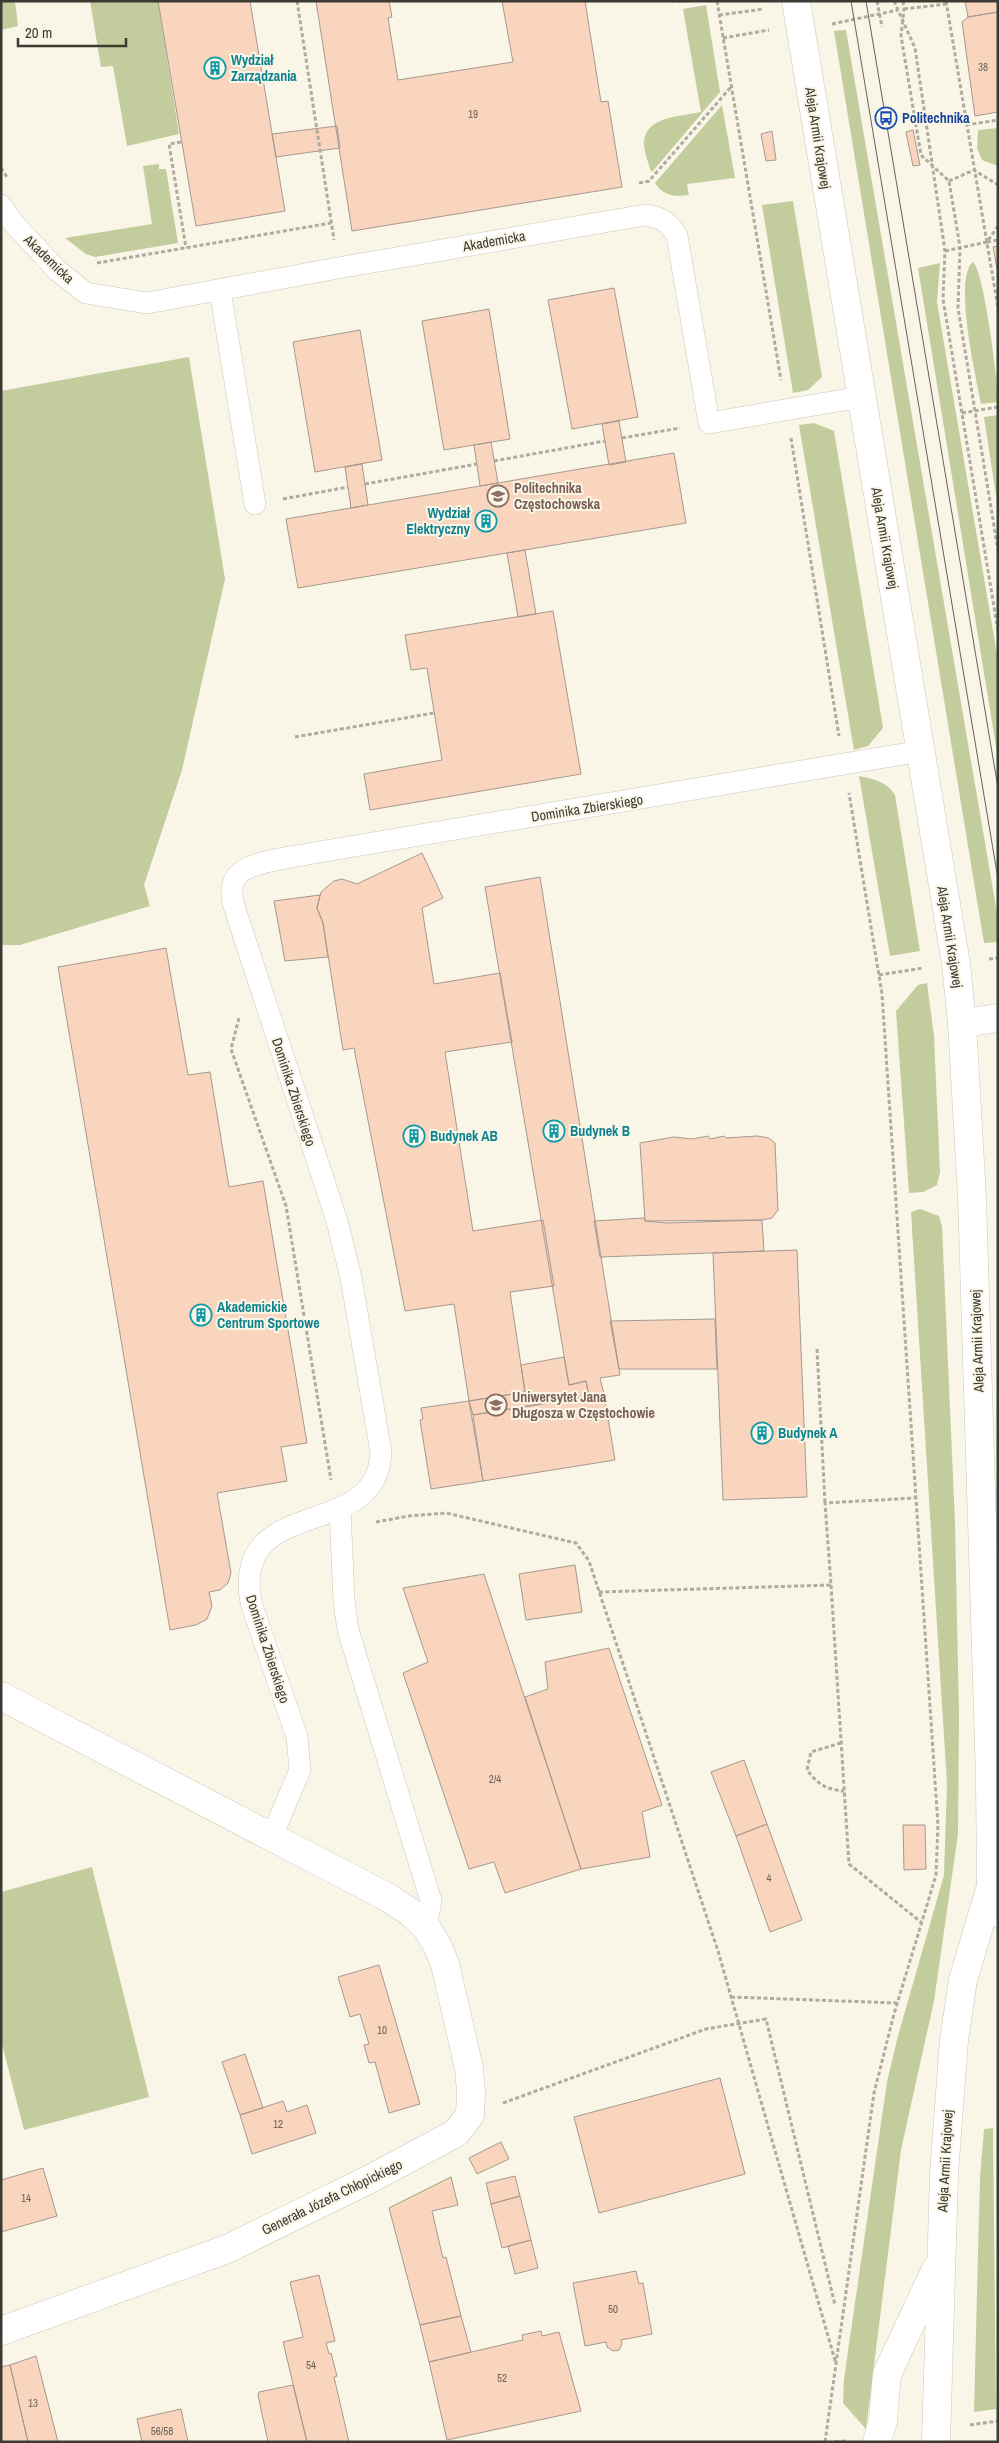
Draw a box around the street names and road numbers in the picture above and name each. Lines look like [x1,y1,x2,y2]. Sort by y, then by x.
street label: Aleja Armii Krajowej [801,85,835,190]
street label: Akademicka [460,227,527,256]
street label: Akademicka [19,230,78,288]
street label: Aleja Armii Krajowej [867,485,903,590]
street label: Dominika Zbierskiego [530,790,644,826]
street label: Aleja Armii Krajowej [933,884,967,989]
street label: Dominika Zbierskiego [268,1036,320,1148]
street label: Aleja Armii Krajowej [966,1289,988,1394]
street label: Dominika Zbierskiego [242,1593,294,1705]
street label: Aleja Armii Krajowej [933,2109,957,2214]
street label: Generała Józefa Chłopickiego [259,2155,405,2239]

